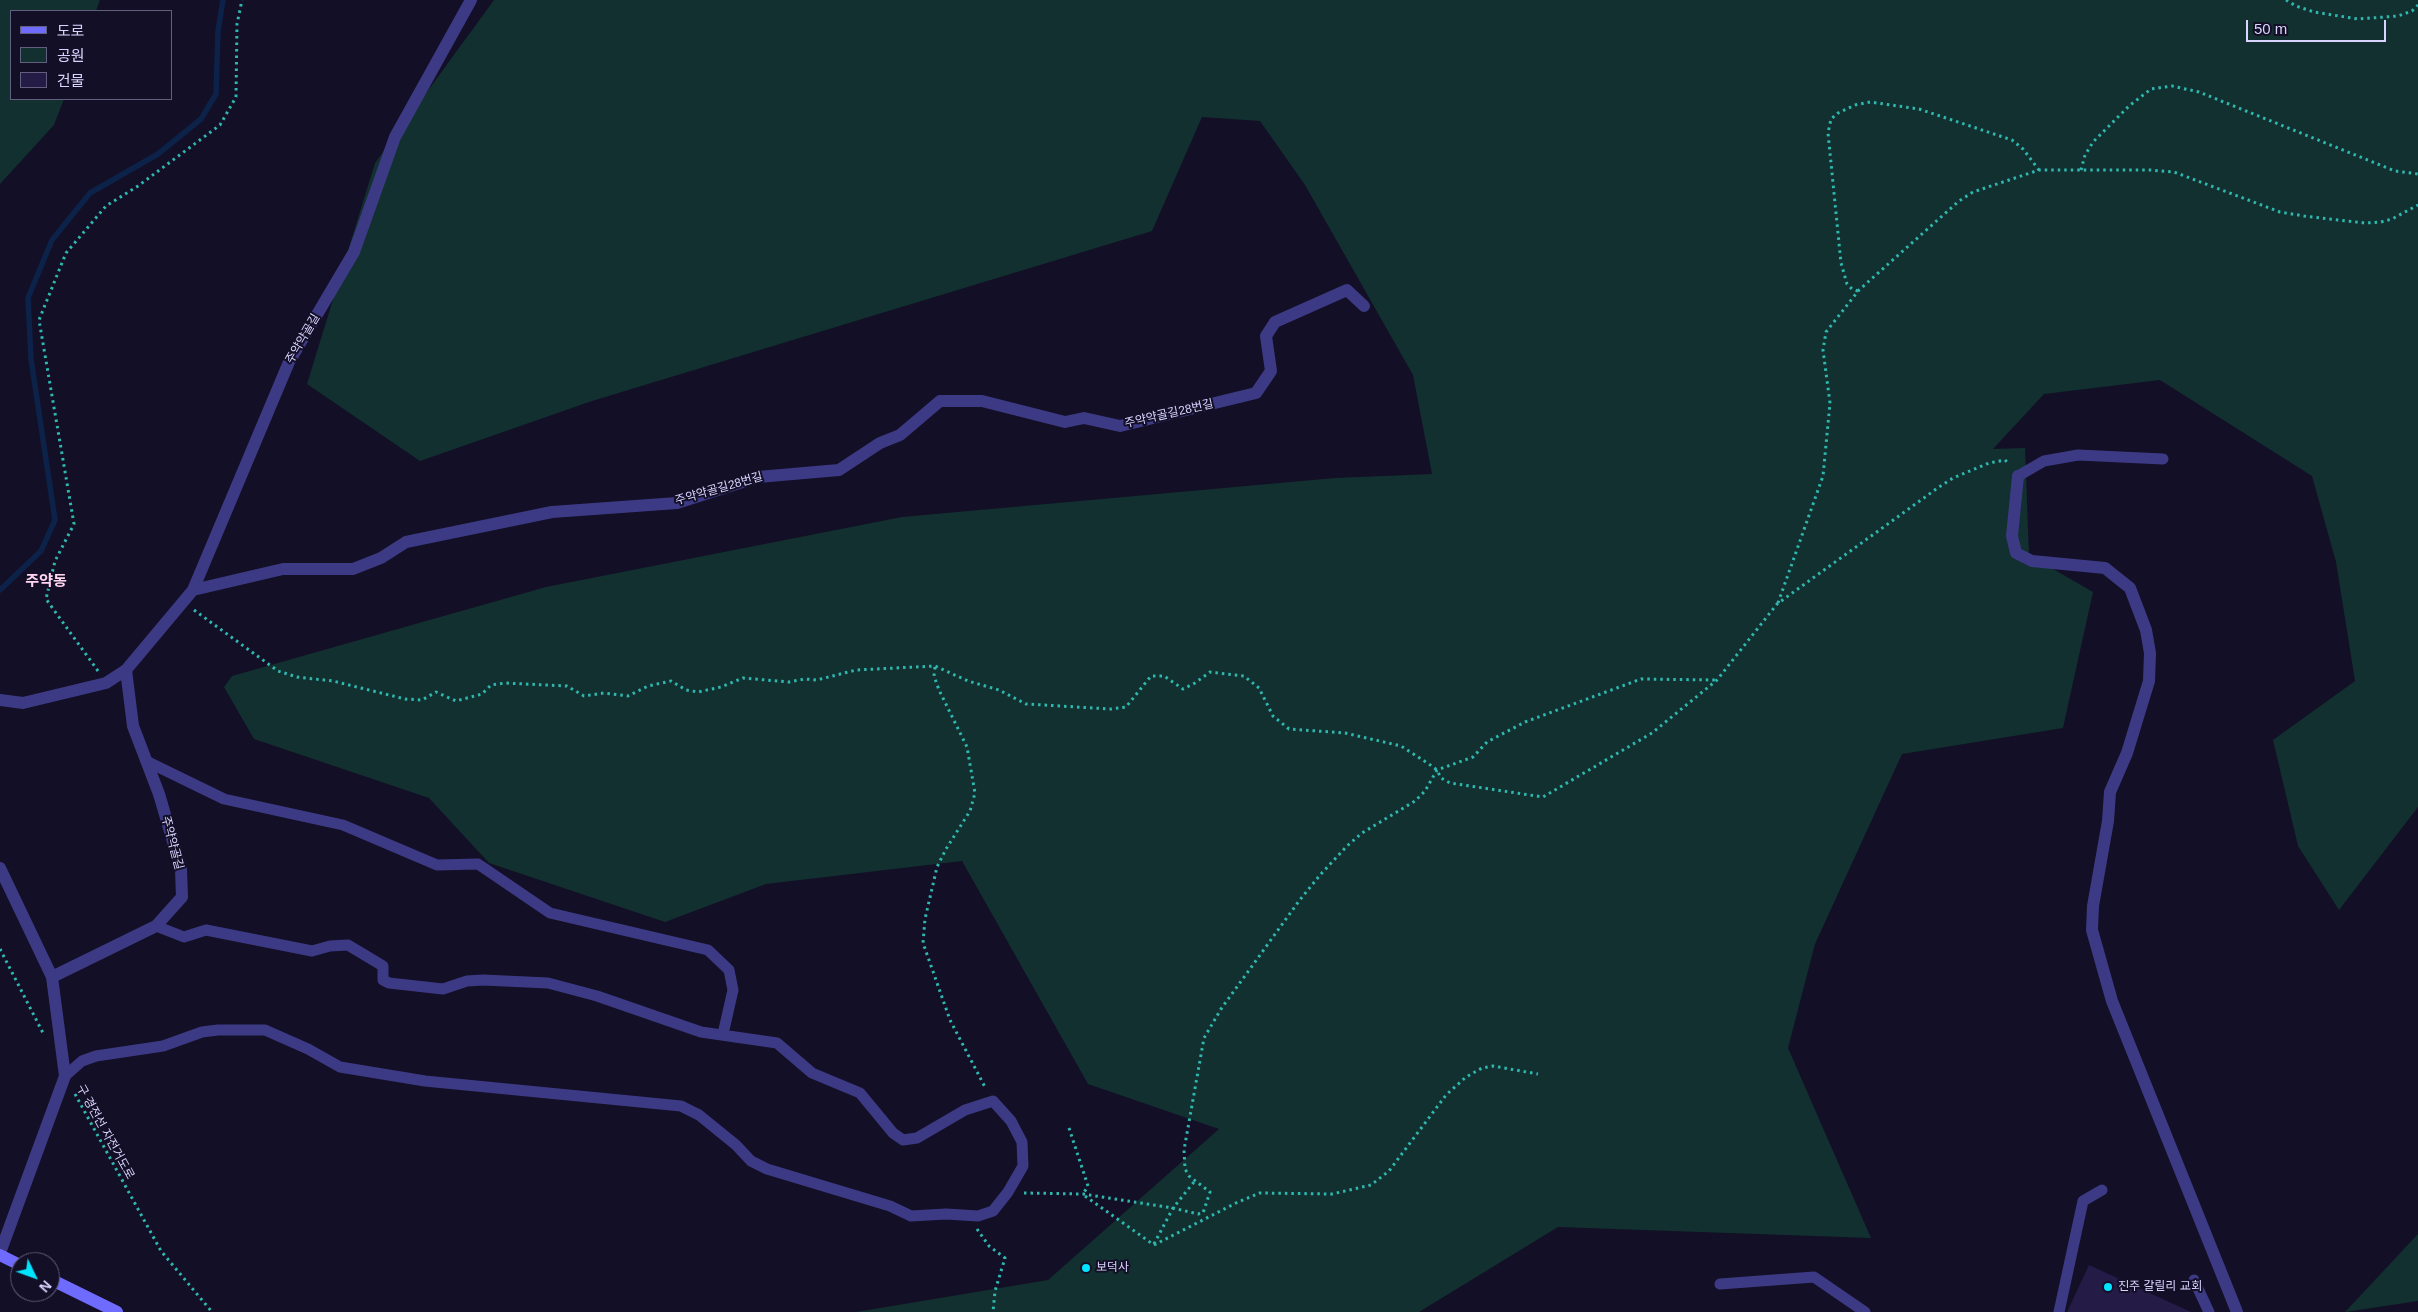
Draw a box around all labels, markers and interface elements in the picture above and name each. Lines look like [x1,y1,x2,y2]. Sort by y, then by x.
legend [10,10,172,100]
scale bar [2248,10,2388,42]
text: 50 m [2254,20,2287,37]
text: 도로 [57,22,85,39]
text: 공원 [57,47,85,64]
text: 건물 [57,72,85,89]
street label: 주약약골길 [283,311,323,367]
street label: 주약약골길28번길 [1123,397,1215,431]
street label: 주약약골길28번길 [673,470,765,508]
district label: 주약동 [25,573,67,591]
street label: 주약약골길 [158,814,186,872]
street label: 구 경전선 자전거도로 [73,1082,137,1182]
north arrow [10,1252,60,1302]
place label: 보덕사 [1096,1261,1129,1275]
marker: 보덕사 [1080,1262,1092,1274]
text: N [36,1277,55,1295]
place label: 진주 갈릴리 교회 [2118,1280,2202,1294]
marker: 진주 갈릴리 교회 [2102,1281,2114,1293]

